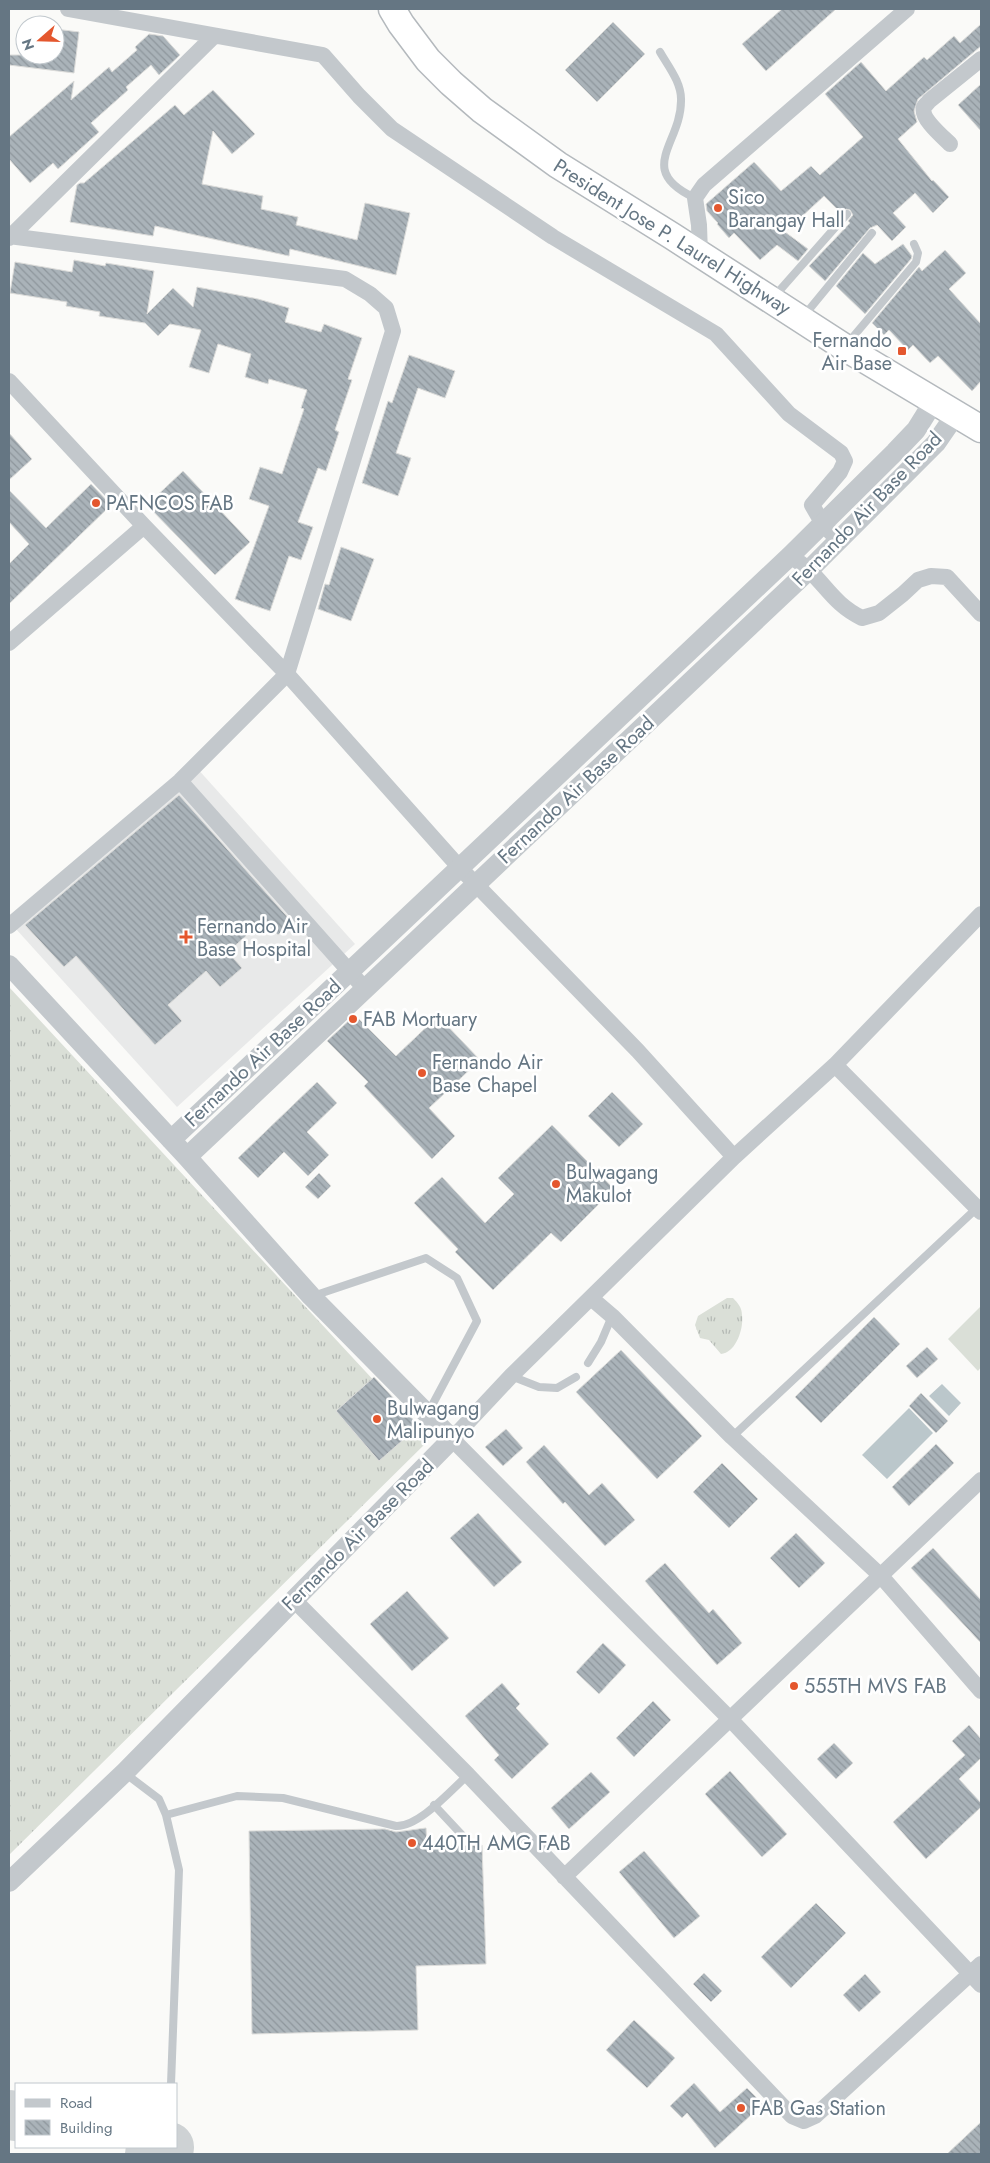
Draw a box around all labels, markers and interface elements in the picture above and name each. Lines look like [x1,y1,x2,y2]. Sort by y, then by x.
north arrow [15,15,65,65]
text: N [16,36,39,53]
street label: President Jose P. Laurel Highway [548,152,797,322]
place label: Sico Barangay Hall [728,183,845,235]
marker: Sico Barangay Hall [712,202,724,214]
place label: Fernando Air Base [813,326,892,378]
marker: Fernando Air Base [896,345,908,357]
street label: Fernando Air Base Road [785,425,949,593]
place label: PAFNCOS FAB [106,489,234,518]
marker: PAFNCOS FAB [90,497,102,509]
street label: Fernando Air Base Road [491,709,661,871]
place label: Fernando Air Base Hospital [197,912,311,964]
marker: Fernando Air Base Hospital [179,930,193,944]
street label: Fernando Air Base Road [178,972,348,1134]
place label: FAB Mortuary [363,1005,477,1034]
marker: FAB Mortuary [347,1013,359,1025]
place label: Fernando Air Base Chapel [432,1048,543,1100]
marker: Fernando Air Base Chapel [416,1067,428,1079]
place label: Bulwagang Makulot [566,1158,658,1210]
marker: Bulwagang Makulot [550,1178,562,1190]
place label: Bulwagang Malipunyo [387,1394,479,1446]
marker: Bulwagang Malipunyo [371,1413,383,1425]
street label: Fernando Air Base Road [275,1452,441,1618]
place label: 555TH MVS FAB [804,1672,947,1701]
marker: 555TH MVS FAB [788,1680,800,1692]
place label: 440TH AMG FAB [422,1829,571,1858]
marker: 440TH AMG FAB [406,1837,418,1849]
legend [15,2083,178,2148]
text: Road [60,2092,92,2114]
place label: FAB Gas Station [751,2094,886,2123]
marker: FAB Gas Station [735,2102,747,2114]
text: Building [60,2117,112,2139]

